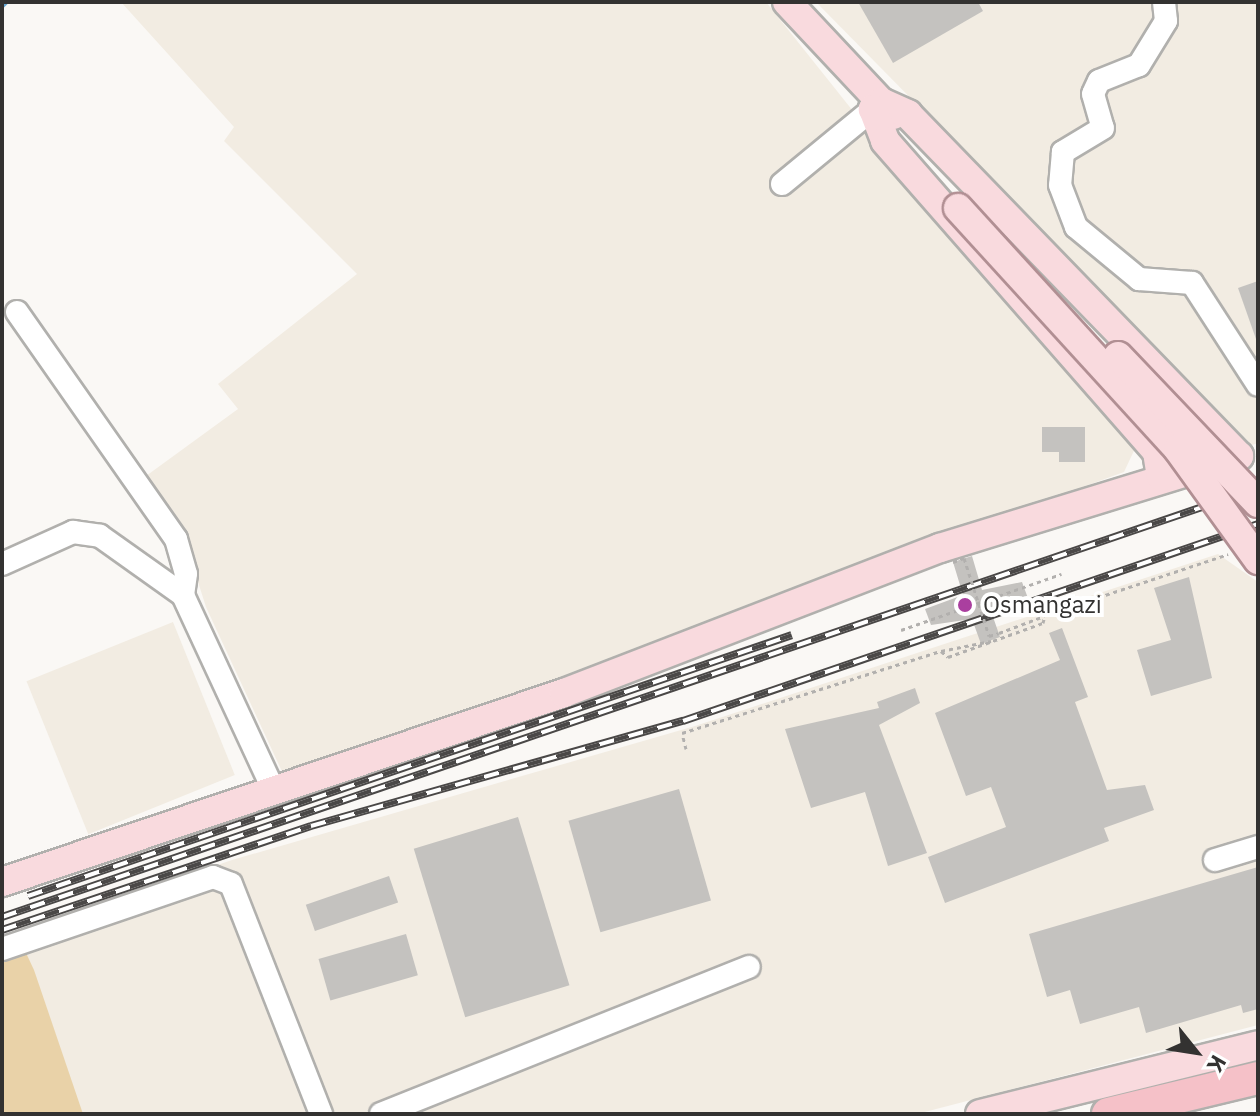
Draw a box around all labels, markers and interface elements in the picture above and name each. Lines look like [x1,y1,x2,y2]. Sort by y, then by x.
place label: Osmangazi [983,591,1102,619]
marker: Osmangazi [954,594,976,616]
north arrow [1156,1012,1236,1092]
text: K [1201,1050,1234,1078]

